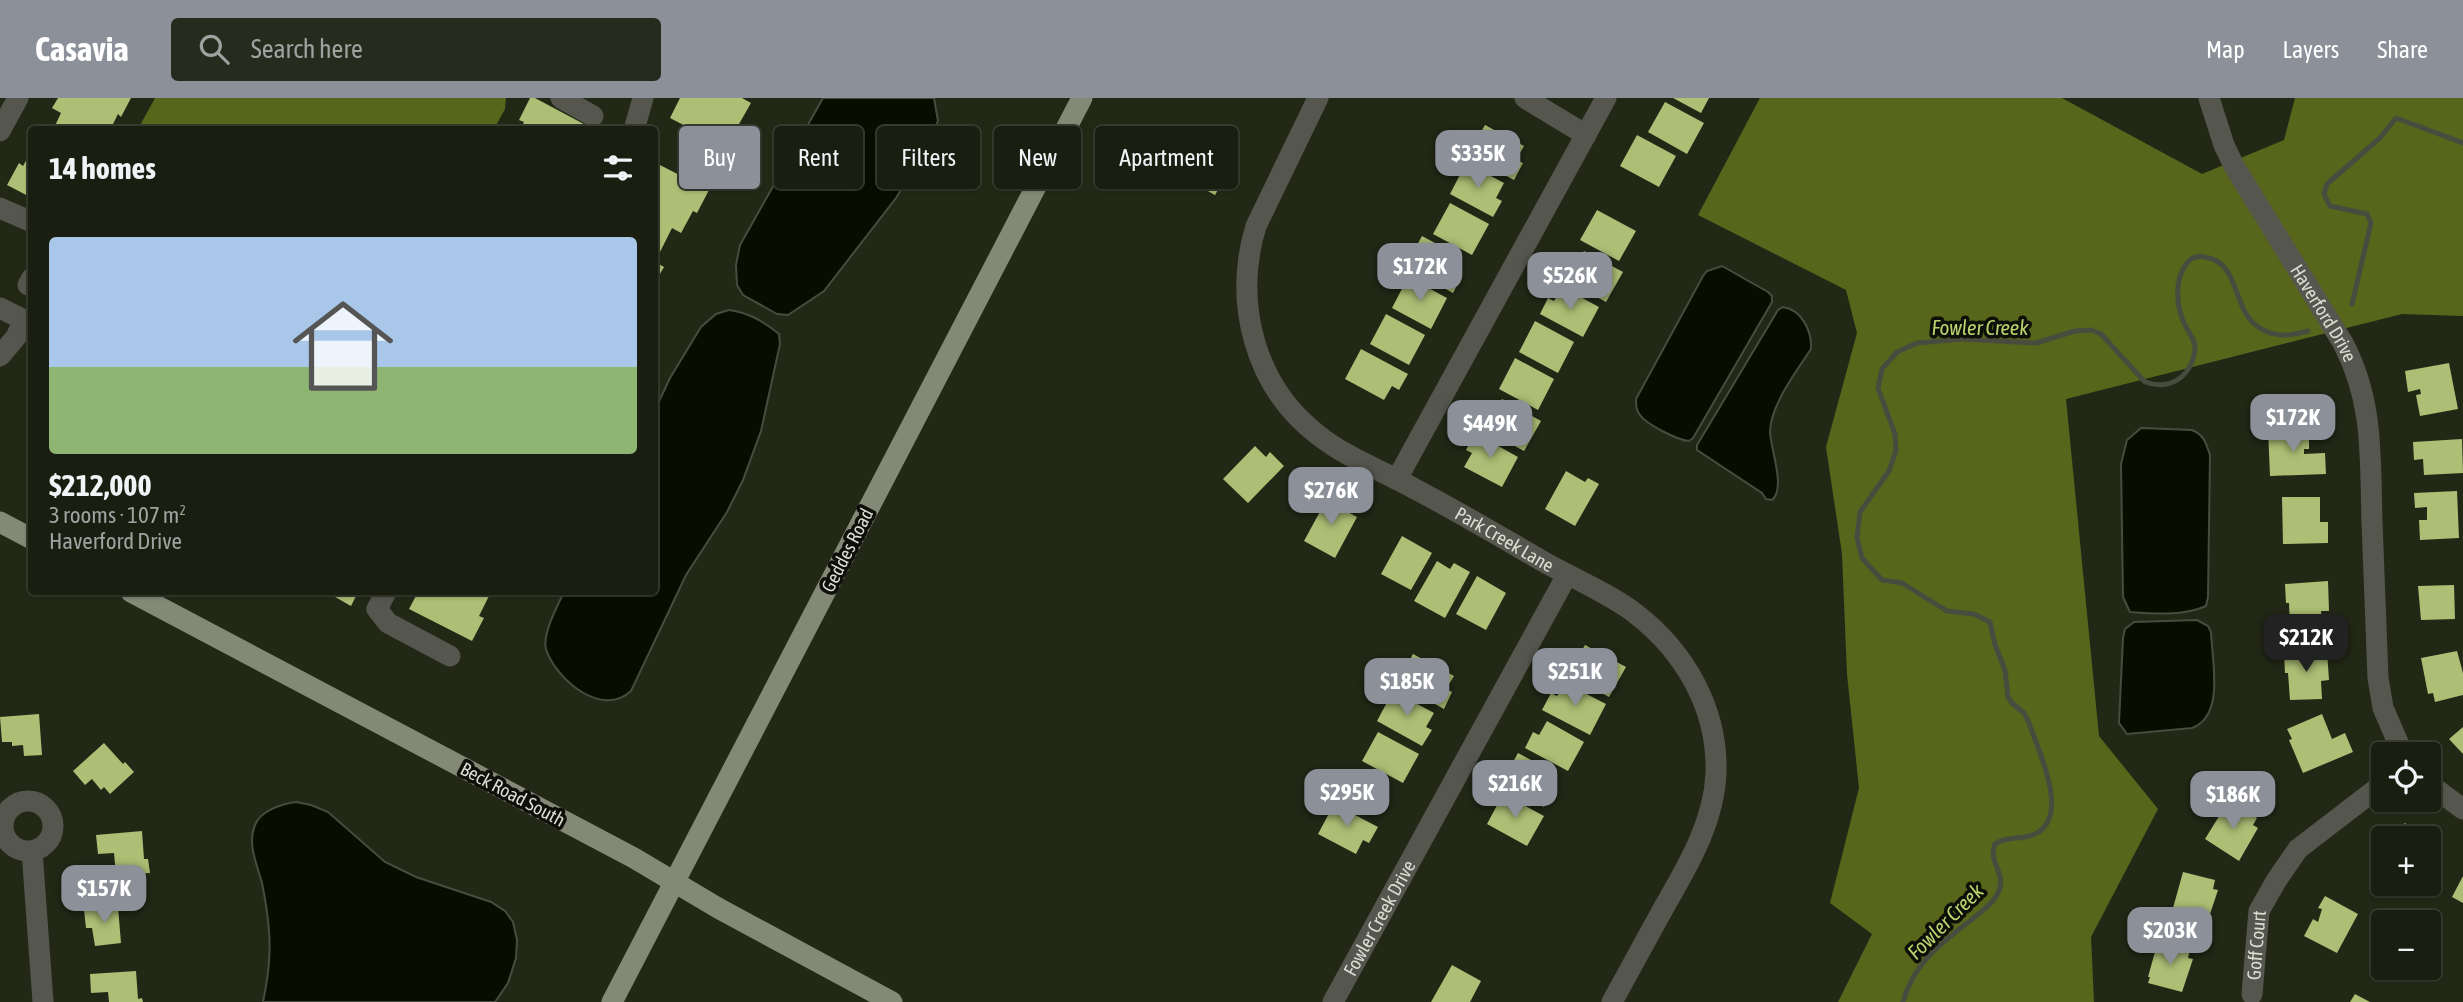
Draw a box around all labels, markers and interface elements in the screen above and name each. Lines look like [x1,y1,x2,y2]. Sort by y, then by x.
search box [171,18,661,81]
text: Casavia [35,30,129,68]
icon: search [195,30,233,68]
text: Search here [251,34,363,64]
text: Map [2206,36,2245,63]
text: Layers [2283,36,2339,63]
text: Share [2377,36,2428,63]
chip: Buy [679,126,760,189]
chip: Rent [774,126,863,189]
chip: Filters [877,126,980,189]
chip: New [994,126,1081,189]
chip: Apartment [1095,126,1238,189]
pin: $335K [1429,130,1527,190]
text: $335K [1451,140,1505,166]
icon: filters [599,149,637,187]
text: 14 homes [49,151,156,185]
pin: $172K [1371,244,1469,303]
pin: $526K [1521,252,1619,312]
text: $172K [1393,253,1447,279]
street label: Haverford Drive [2286,260,2361,365]
text: $526K [1543,262,1597,288]
icon: home [280,283,406,409]
water label: Fowler Creek [1932,315,2029,339]
pin: $172K [2244,394,2342,454]
pin: $449K [1441,400,1539,460]
text: $172K [2266,404,2320,430]
text: $449K [1463,410,1517,436]
text: $212,000 [49,468,152,502]
pin: $276K [1282,468,1380,527]
text: $276K [1304,477,1358,503]
text: 3 rooms · 107 m² [49,502,186,528]
street label: Park Creek Lane [1451,502,1558,576]
street label: Geddes Road [817,505,877,595]
text: Haverford Drive [49,528,182,554]
pin: $212K [2257,614,2355,674]
text: $212K [2279,624,2333,650]
pin: $251K [1526,648,1624,708]
pin: $185K [1358,658,1456,718]
text: $251K [1548,658,1602,684]
text: $185K [1380,668,1434,694]
map controls [2371,742,2441,980]
button: locate [2371,742,2441,812]
street label: Beck Road South [457,757,569,831]
pin: $216K [1466,760,1564,820]
pin: $295K [1298,770,1396,829]
text: $216K [1488,770,1542,796]
pin: $186K [2184,772,2282,831]
text: $295K [1320,779,1374,805]
text: $186K [2206,781,2260,807]
button: + [2371,826,2441,896]
street label: Fowler Creek Drive [1339,856,1420,979]
pin: $157K [55,866,153,925]
text: $157K [77,875,131,901]
water label: Fowler Creek [1902,878,1988,964]
pin: $203K [2121,908,2219,967]
street label: Goff Court [2242,910,2270,981]
button: − [2371,910,2441,980]
text: $203K [2143,917,2197,943]

